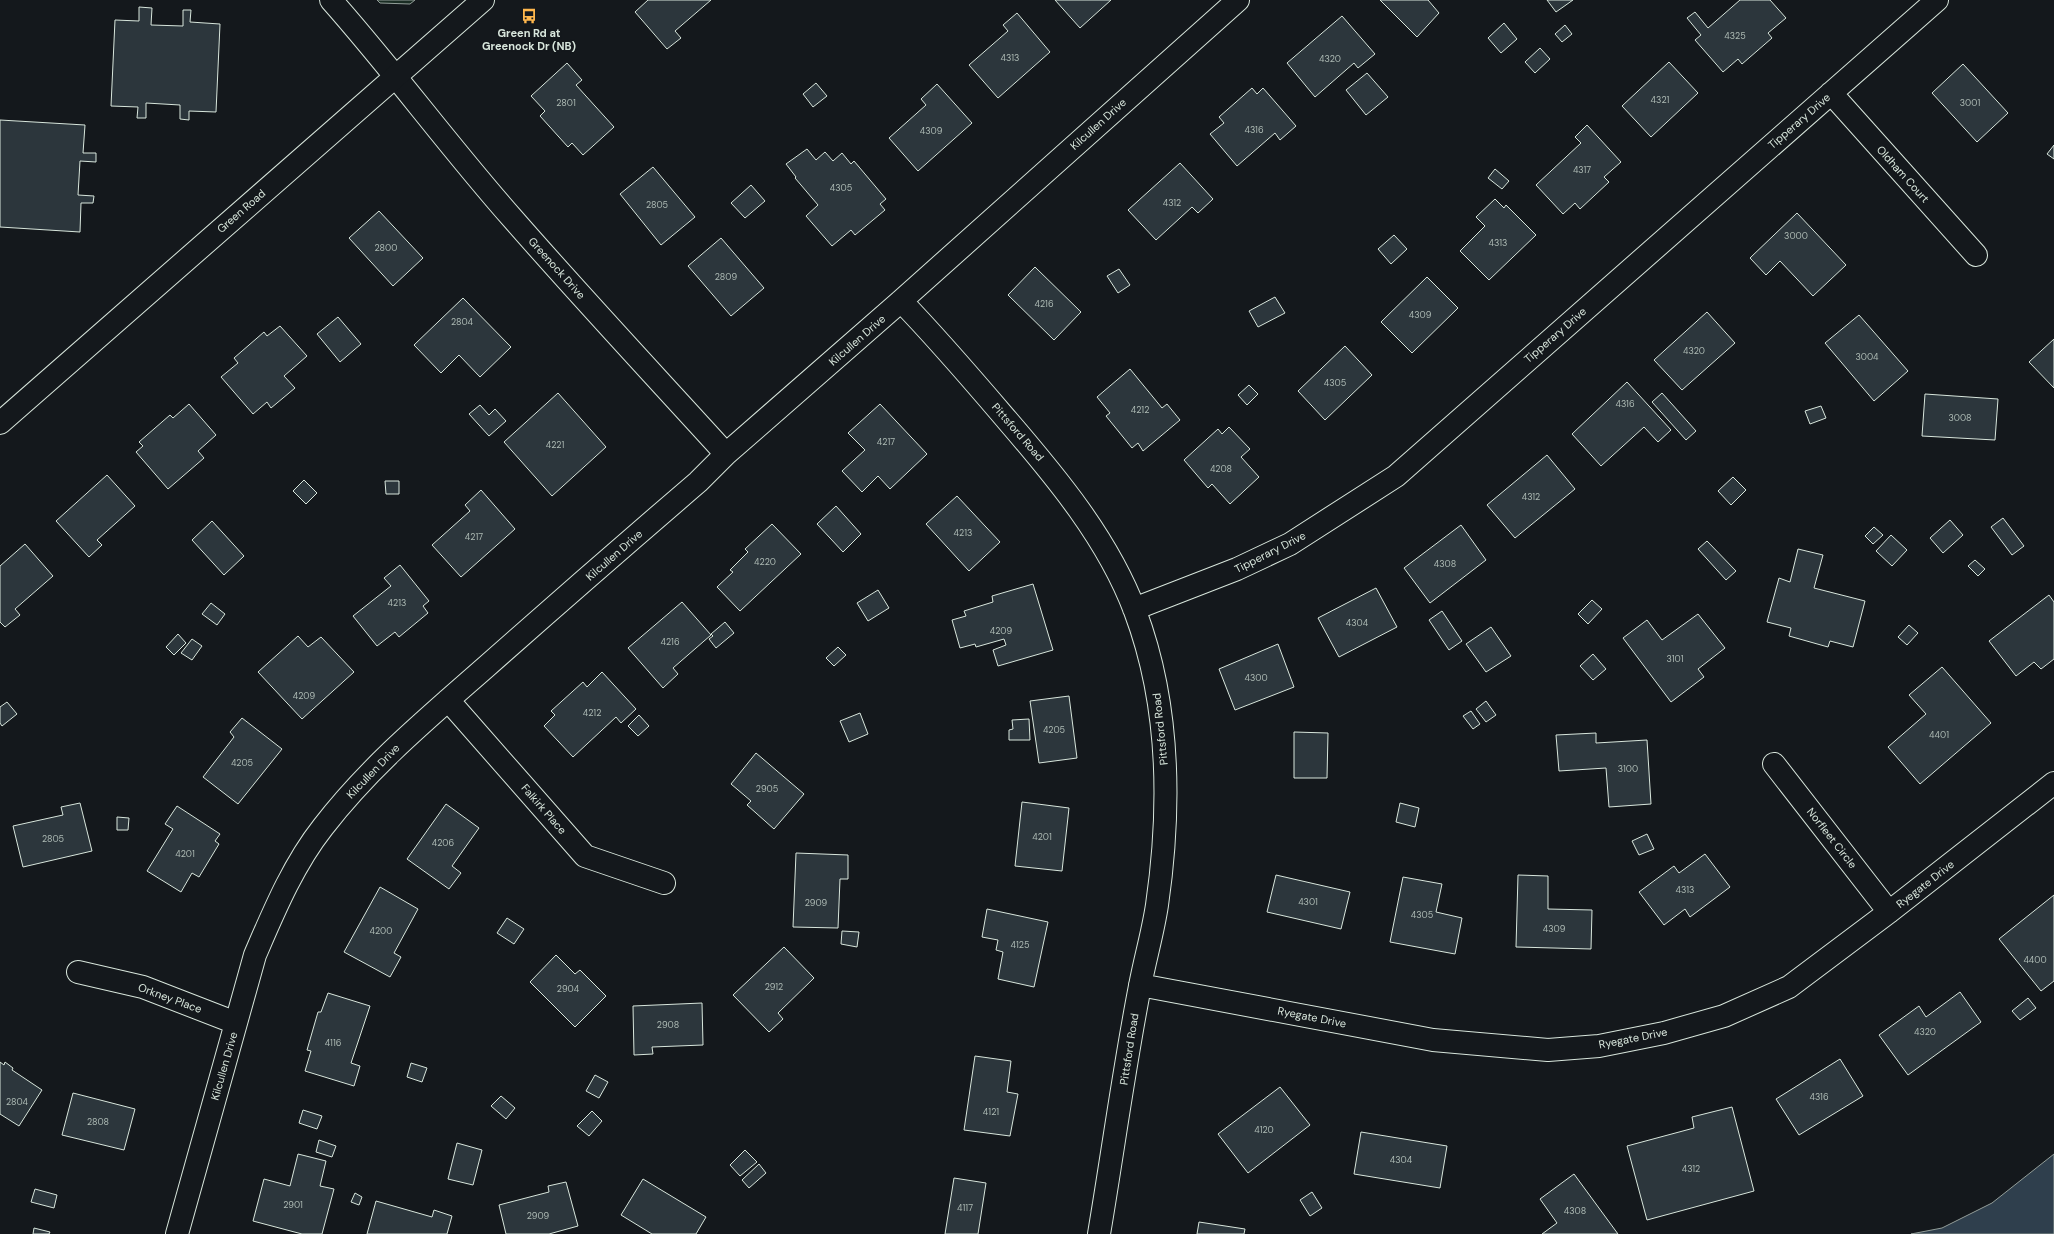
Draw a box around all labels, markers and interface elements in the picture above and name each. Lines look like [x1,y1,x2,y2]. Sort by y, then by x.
bus stop icon: Green Rd at Greenock Dr (NB) [520,7,538,25]
place label: Green Rd at Greenock Dr (NB) [482,26,576,53]
house number: 4325 [1724,30,1746,42]
house number: 4313 [1001,52,1019,64]
house number: 4320 [1319,53,1341,65]
street label: Tipperary Drive [1765,90,1833,152]
house number: 4321 [1651,94,1670,106]
street label: Kilcullen Drive [1067,95,1129,153]
house number: 2801 [556,97,576,109]
house number: 3001 [1960,97,1980,109]
house number: 4316 [1244,124,1264,136]
house number: 4309 [920,125,943,137]
street label: Oldham Court [1874,143,1932,205]
house number: 4317 [1573,164,1591,176]
house number: 4305 [830,182,852,194]
street label: Green Road [214,186,268,236]
house number: 4312 [1163,197,1181,209]
house number: 2805 [646,199,668,211]
house number: 3000 [1784,230,1808,242]
street label: Greenock Drive [526,234,588,302]
house number: 4313 [1489,237,1507,249]
house number: 2800 [375,242,397,254]
house number: 2809 [715,271,738,283]
house number: 4216 [1034,298,1054,310]
street label: Tipperary Drive [1521,304,1589,366]
house number: 4309 [1409,309,1432,321]
street label: Kilcullen Drive [826,312,888,368]
house number: 2804 [451,316,474,328]
house number: 4320 [1683,345,1705,357]
house number: 3004 [1855,351,1879,363]
house number: 4305 [1324,377,1346,389]
house number: 4316 [1615,398,1635,410]
street label: Pittsford Road [989,400,1047,464]
house number: 4212 [1131,404,1149,416]
house number: 3008 [1948,412,1972,424]
house number: 4217 [877,436,895,448]
house number: 4221 [546,439,565,451]
house number: 4208 [1210,463,1232,475]
house number: 4312 [1522,491,1540,503]
street label: Kilcullen Drive [583,527,645,583]
house number: 4213 [954,527,972,539]
street label: Tipperary Drive [1232,528,1308,576]
house number: 4217 [465,531,483,543]
house number: 4220 [754,556,776,568]
house number: 4308 [1434,558,1456,570]
house number: 4213 [388,597,406,609]
house number: 4304 [1346,617,1369,629]
house number: 4209 [990,625,1013,637]
house number: 4216 [660,636,680,648]
house number: 3101 [1667,653,1684,665]
house number: 4300 [1244,672,1268,684]
house number: 4209 [293,690,316,702]
street label: Pittsford Road [1149,692,1171,766]
house number: 4212 [583,707,601,719]
house number: 4205 [1043,724,1065,736]
house number: 4401 [1929,729,1949,741]
street label: Kilcullen Drive [343,741,403,801]
house number: 4205 [231,757,253,769]
house number: 3100 [1618,763,1638,775]
street label: Falkirk Place [518,781,570,837]
house number: 2905 [756,783,778,795]
street label: Norfleet Circle [1804,805,1860,871]
house number: 4201 [1032,831,1052,843]
house number: 2805 [42,833,64,845]
house number: 4206 [432,837,455,849]
house number: 4201 [175,848,195,860]
street label: Ryegate Drive [1893,857,1957,911]
house number: 4313 [1676,884,1694,896]
house number: 4301 [1298,896,1318,908]
house number: 2909 [805,897,828,909]
house number: 4305 [1411,909,1433,921]
house number: 4309 [1543,923,1566,935]
house number: 4200 [370,925,392,937]
house number: 4125 [1011,939,1029,951]
house number: 4400 [2023,954,2047,966]
street label: Orkney Place [136,980,204,1016]
house number: 2912 [765,981,783,993]
house number: 2904 [557,983,580,995]
street label: Ryegate Drive [1276,1003,1348,1031]
street label: Pittsford Road [1116,1012,1142,1086]
house number: 2908 [657,1019,679,1031]
street label: Ryegate Drive [1597,1024,1669,1052]
house number: 4320 [1914,1026,1936,1038]
street label: Kilcullen Drive [208,1030,240,1102]
house number: 4116 [325,1037,342,1049]
house number: 4316 [1809,1091,1829,1103]
house number: 2804 [6,1096,29,1108]
house number: 4121 [983,1106,999,1118]
house number: 2808 [87,1116,109,1128]
house number: 4120 [1254,1124,1274,1136]
house number: 4304 [1390,1154,1413,1166]
house number: 4312 [1682,1163,1700,1175]
house number: 2901 [283,1199,303,1211]
house number: 4117 [957,1202,973,1214]
house number: 4308 [1564,1205,1586,1217]
house number: 2909 [527,1210,550,1222]

